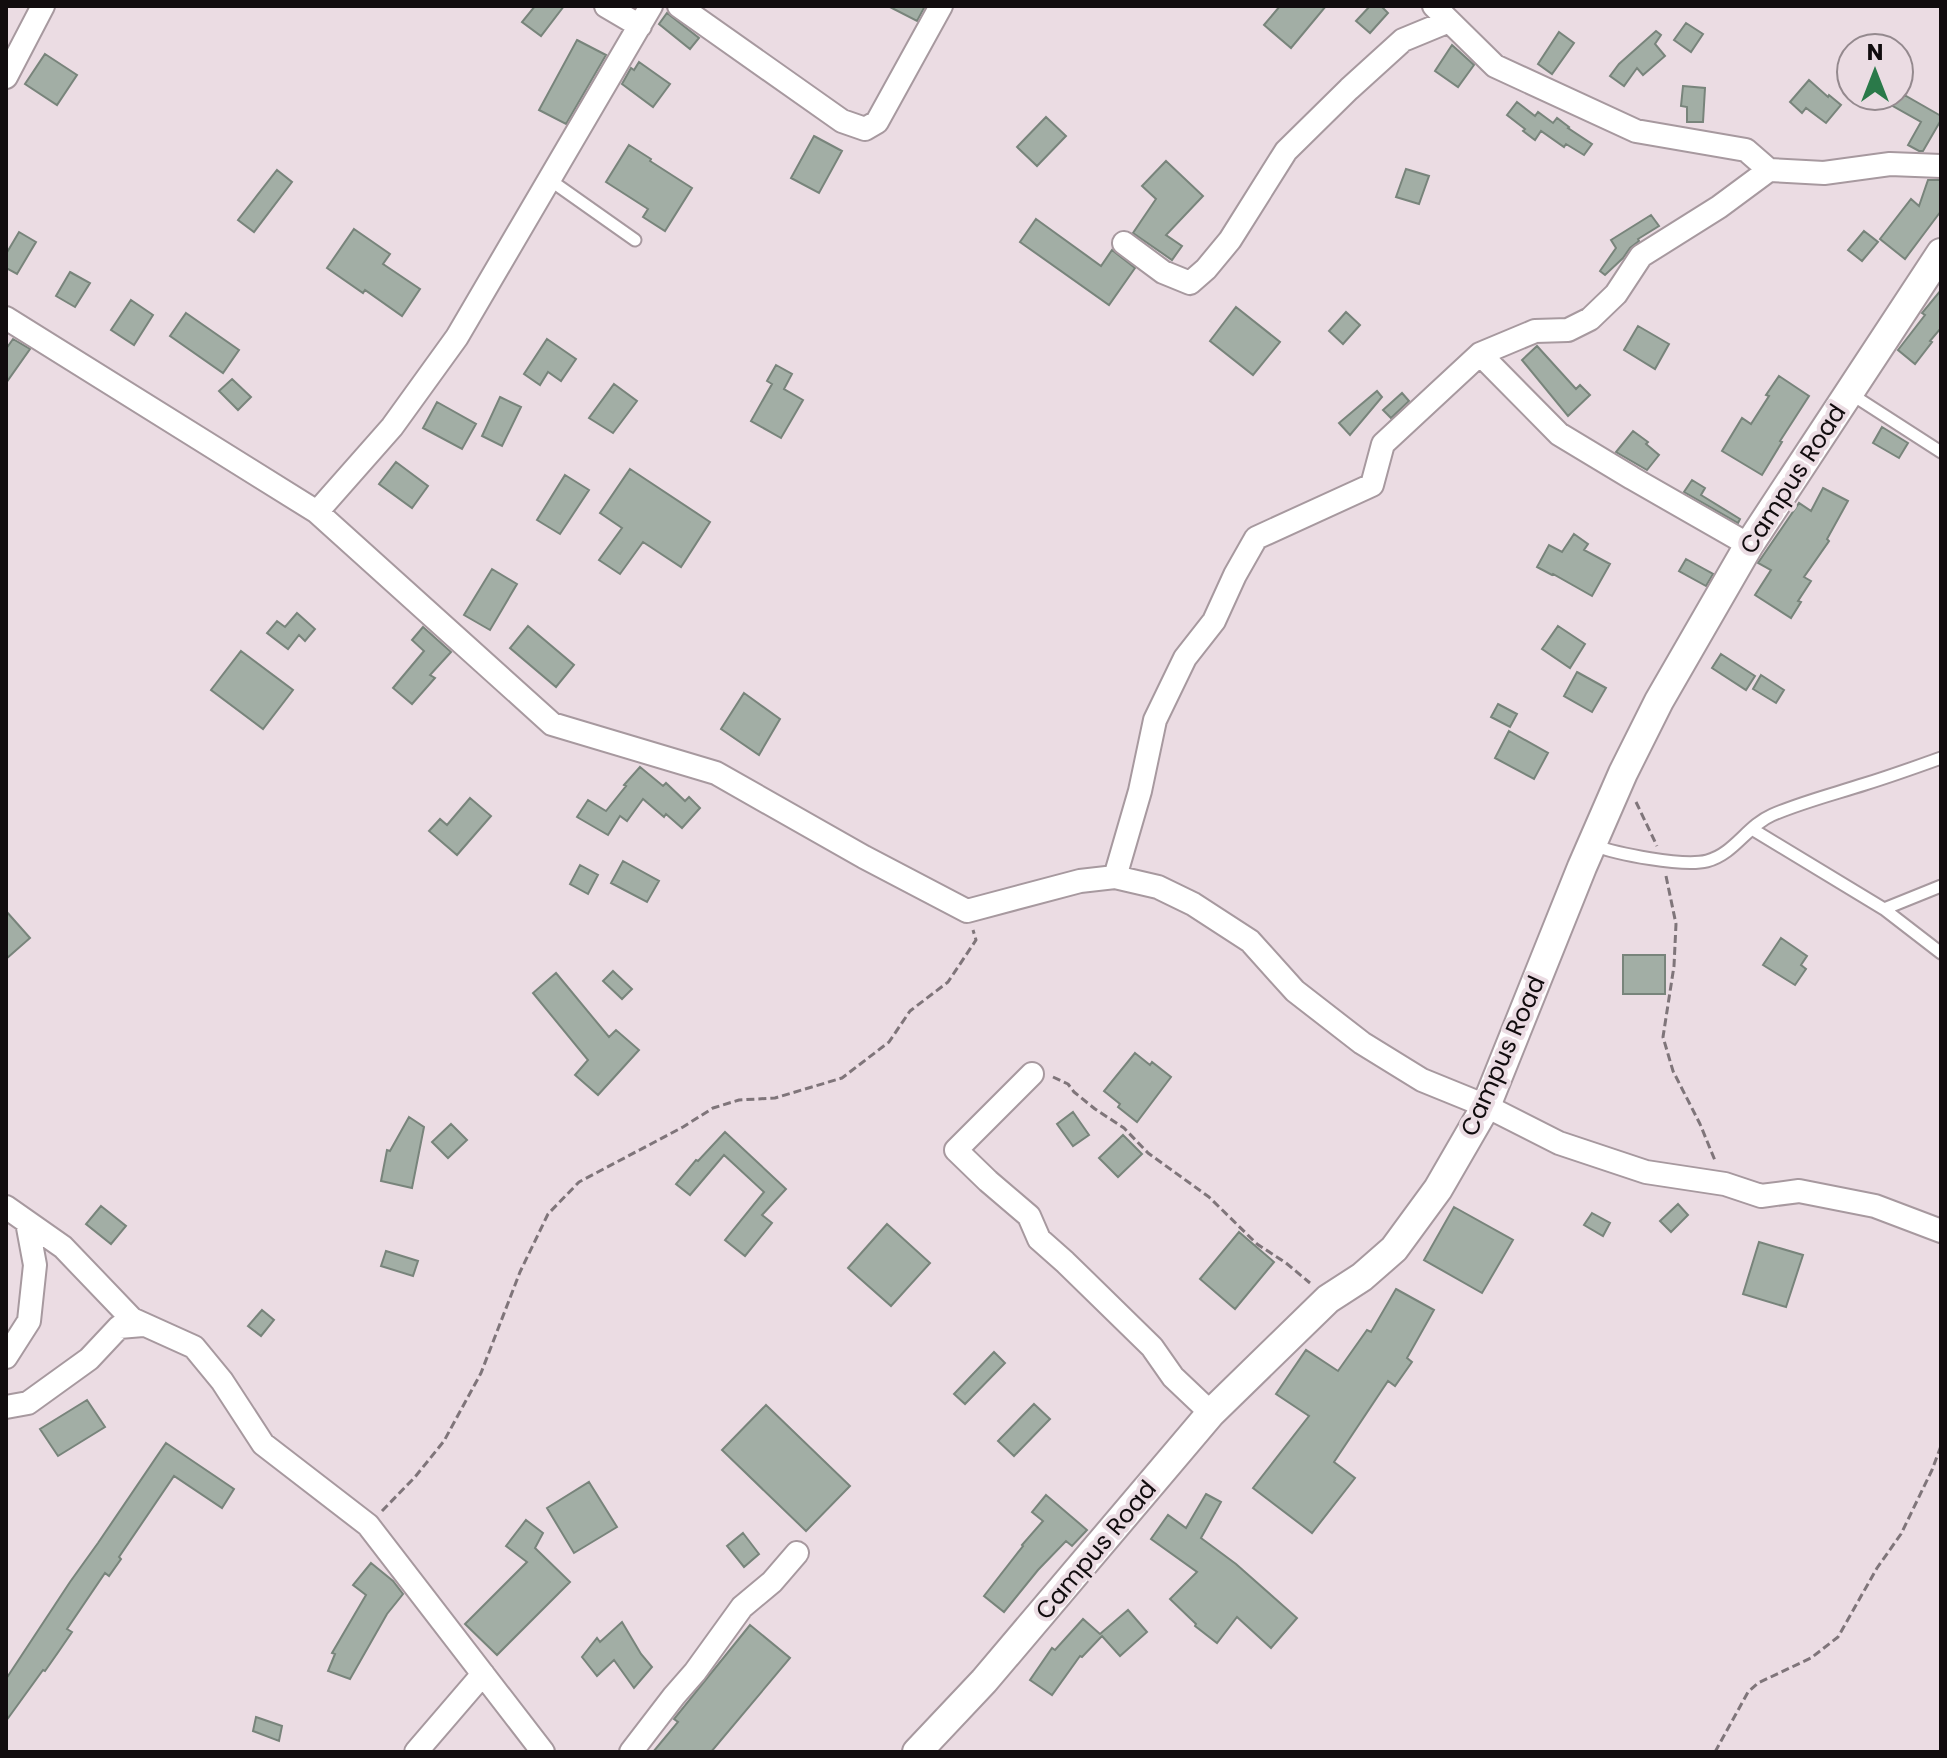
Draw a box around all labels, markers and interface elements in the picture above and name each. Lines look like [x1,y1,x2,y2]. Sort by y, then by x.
north arrow [1835,32,1915,112]
text: N [1867,37,1883,68]
street label: Campus Road [1732,397,1853,560]
street label: Campus Road [1452,970,1553,1141]
street label: Campus Road [1028,1473,1164,1626]

